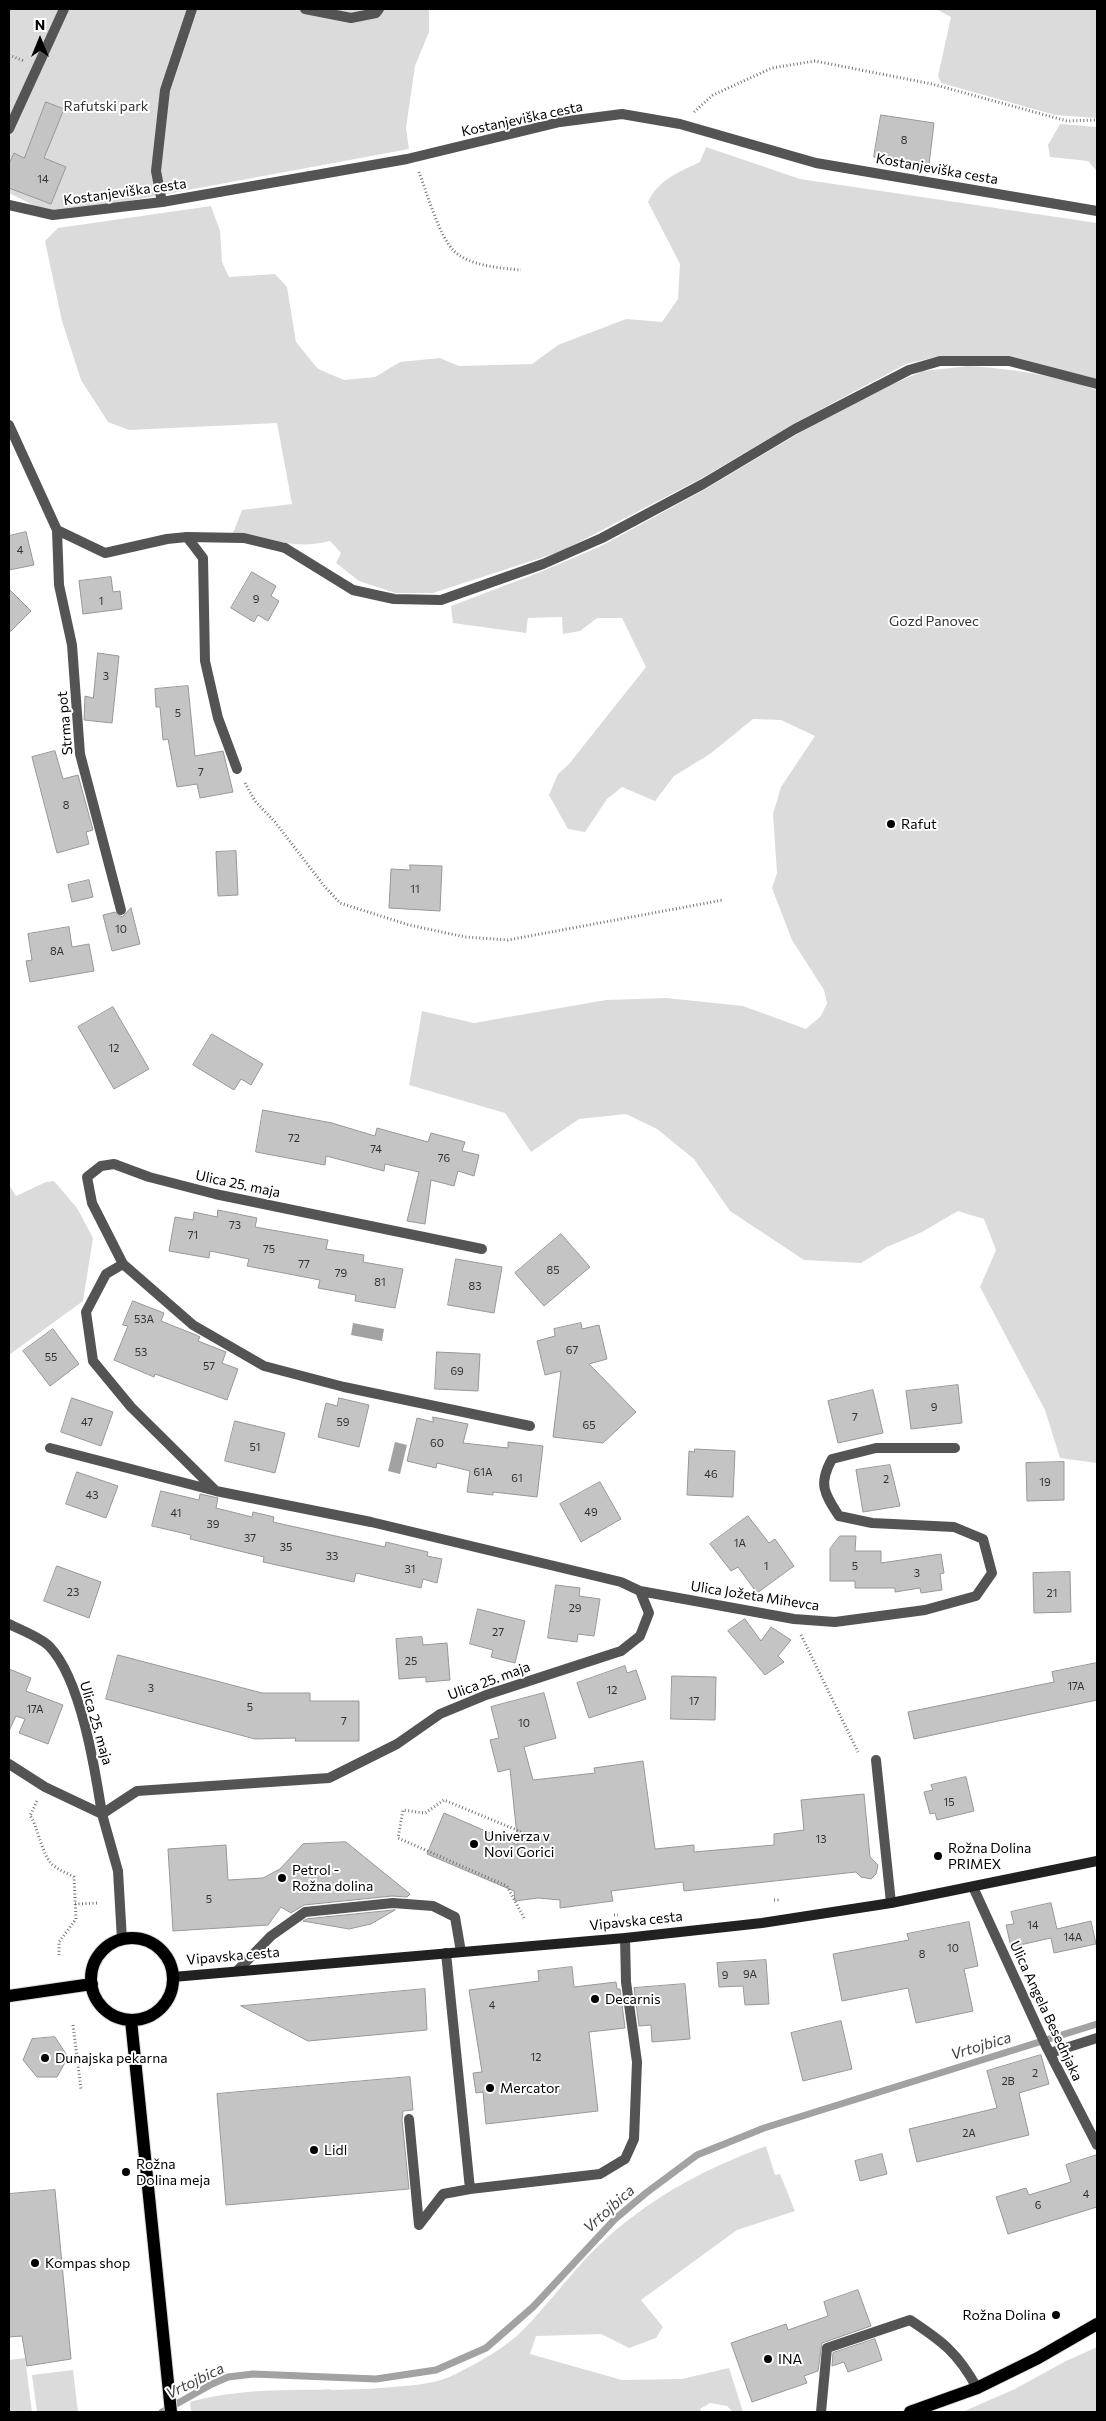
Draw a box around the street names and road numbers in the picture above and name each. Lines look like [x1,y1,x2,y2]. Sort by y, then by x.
street label: Kostanjeviška cesta [460,98,584,140]
street label: Kostanjeviška cesta [875,150,999,188]
street label: Kostanjeviška cesta [63,175,187,209]
street label: Strma pot [54,690,76,756]
street label: Ulica 25. maja [194,1167,282,1201]
street label: Ulica Jožeta Mihevca [689,1578,821,1614]
street label: Ulica 25. maja [446,1658,532,1704]
street label: Ulica 25. maja [76,1679,116,1767]
street label: Vipavska cesta [589,1908,683,1934]
street label: Ulica Angela Besednjaka [1006,1938,1086,2084]
street label: Vipavska cesta [186,1944,280,1968]

